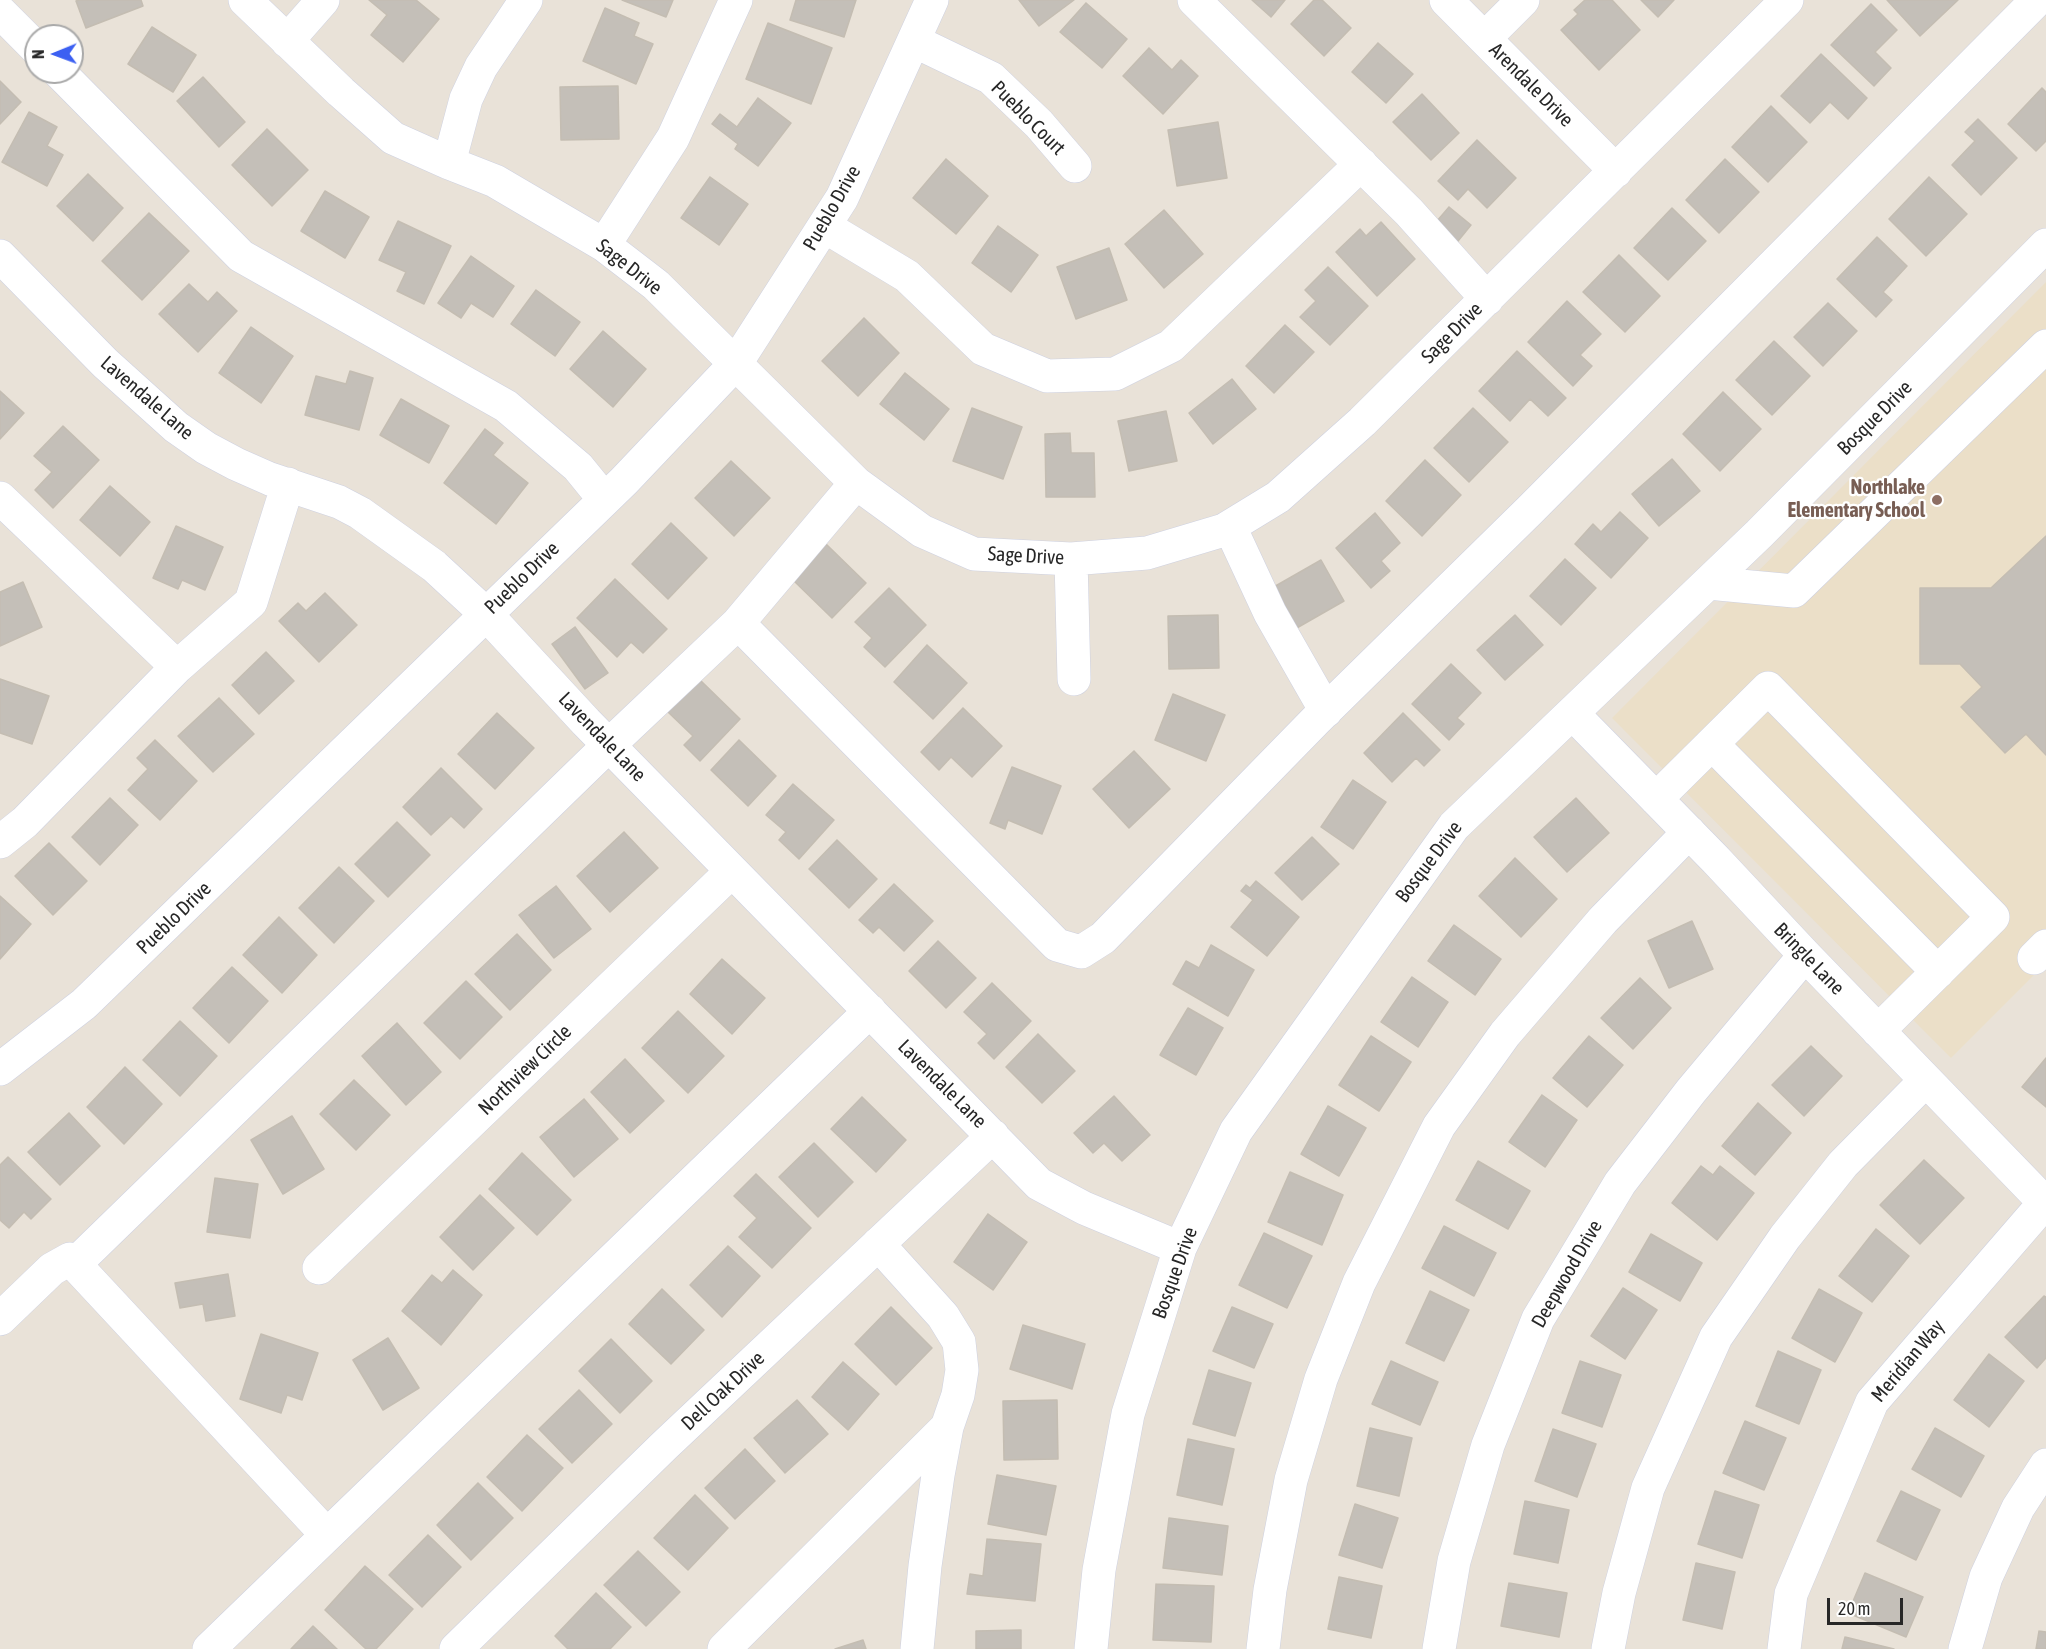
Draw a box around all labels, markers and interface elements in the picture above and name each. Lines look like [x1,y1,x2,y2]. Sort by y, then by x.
north arrow [24,24,84,84]
street label: Arendale Drive [1484,38,1578,132]
text: N [29,49,47,59]
street label: Pueblo Court [986,76,1070,160]
street label: Pueblo Drive [798,161,866,255]
street label: Sage Drive [591,234,667,300]
street label: Sage Drive [1416,297,1488,369]
street label: Lavendale Lane [96,351,198,445]
street label: Bosque Drive [1833,376,1917,460]
place label: Northlake Elementary School [1788,476,1925,523]
marker: Northlake Elementary School [1930,493,1944,507]
street label: Pueblo Drive [480,537,564,619]
street label: Sage Drive [987,542,1065,570]
street label: Lavendale Lane [553,687,651,787]
street label: Bosque Drive [1391,817,1467,907]
street label: Pueblo Drive [132,877,216,959]
street label: Bringle Lane [1769,918,1849,1000]
street label: Northview Circle [474,1020,576,1120]
street label: Lavendale Lane [893,1035,991,1133]
street label: Deepwood Drive [1527,1216,1607,1332]
street label: Bosque Drive [1147,1224,1203,1322]
street label: Meridian Way [1867,1315,1949,1407]
street label: Dell Oak Drive [676,1346,770,1436]
scale bar [1830,1586,1906,1624]
text: 20 m [1838,1598,1870,1619]

